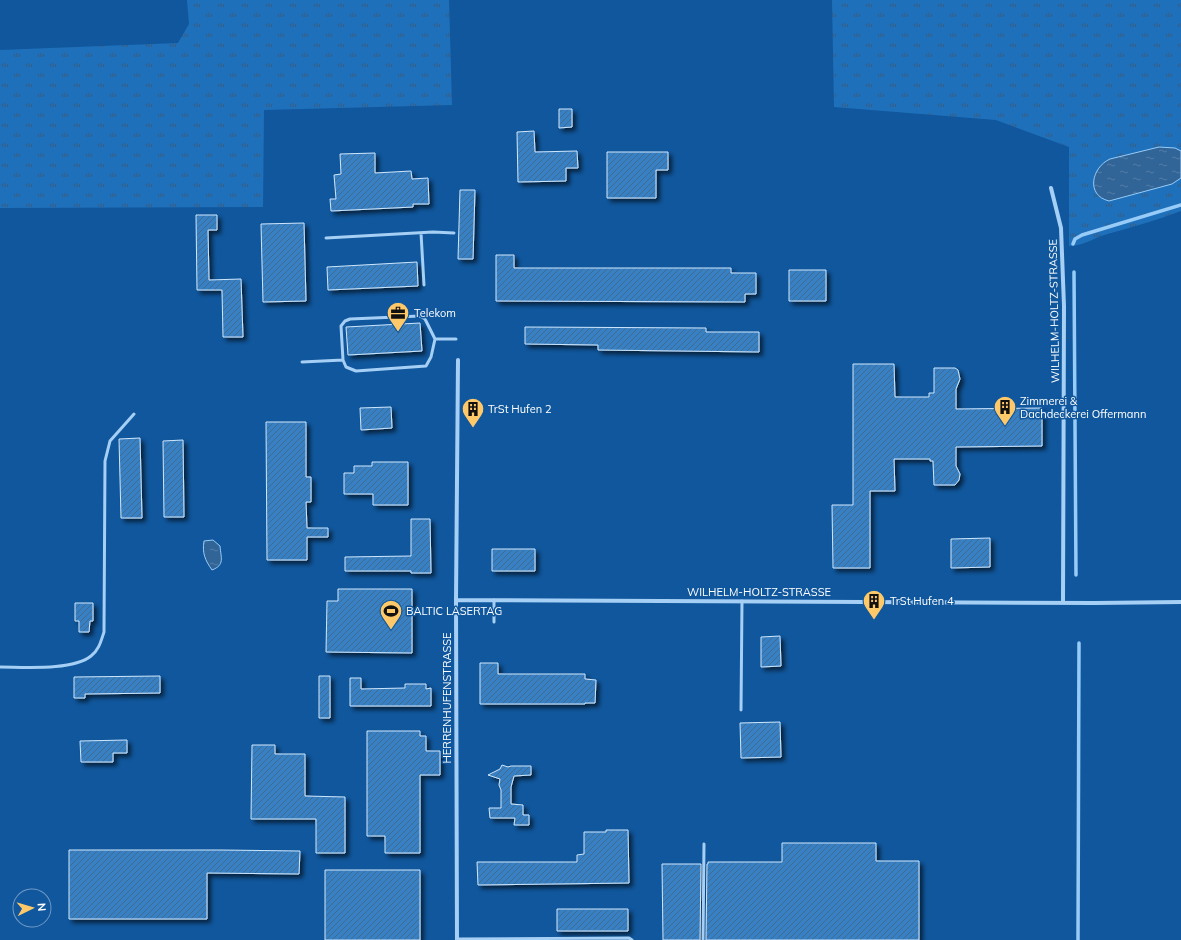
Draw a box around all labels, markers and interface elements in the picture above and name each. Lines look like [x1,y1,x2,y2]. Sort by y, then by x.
street label: WILHELM-HOLTZ-STRASSE [1046,239,1062,383]
office icon: Telekom [385,300,411,333]
place label: Telekom [414,306,456,320]
building icon: Zimmerei & Dachdeckerei Offermann [992,394,1018,427]
place label: Zimmerei & Dachdeckerei Offermann [1020,394,1146,421]
building icon: TrSt Hufen 2 [460,396,486,429]
place label: TrSt Hufen 2 [488,402,552,416]
street label: WILHELM-HOLTZ-STRASSE [687,585,831,599]
building icon: TrSt Hufen 4 [861,588,887,621]
place label: TrSt Hufen 4 [890,594,954,608]
sports icon: BALTIC LASERTAG [378,598,404,631]
place label: BALTIC LASERTAG [406,604,502,618]
street label: HERRENHUFENSTRASSE [440,632,454,764]
north arrow [12,888,52,928]
text: N [35,902,49,912]

